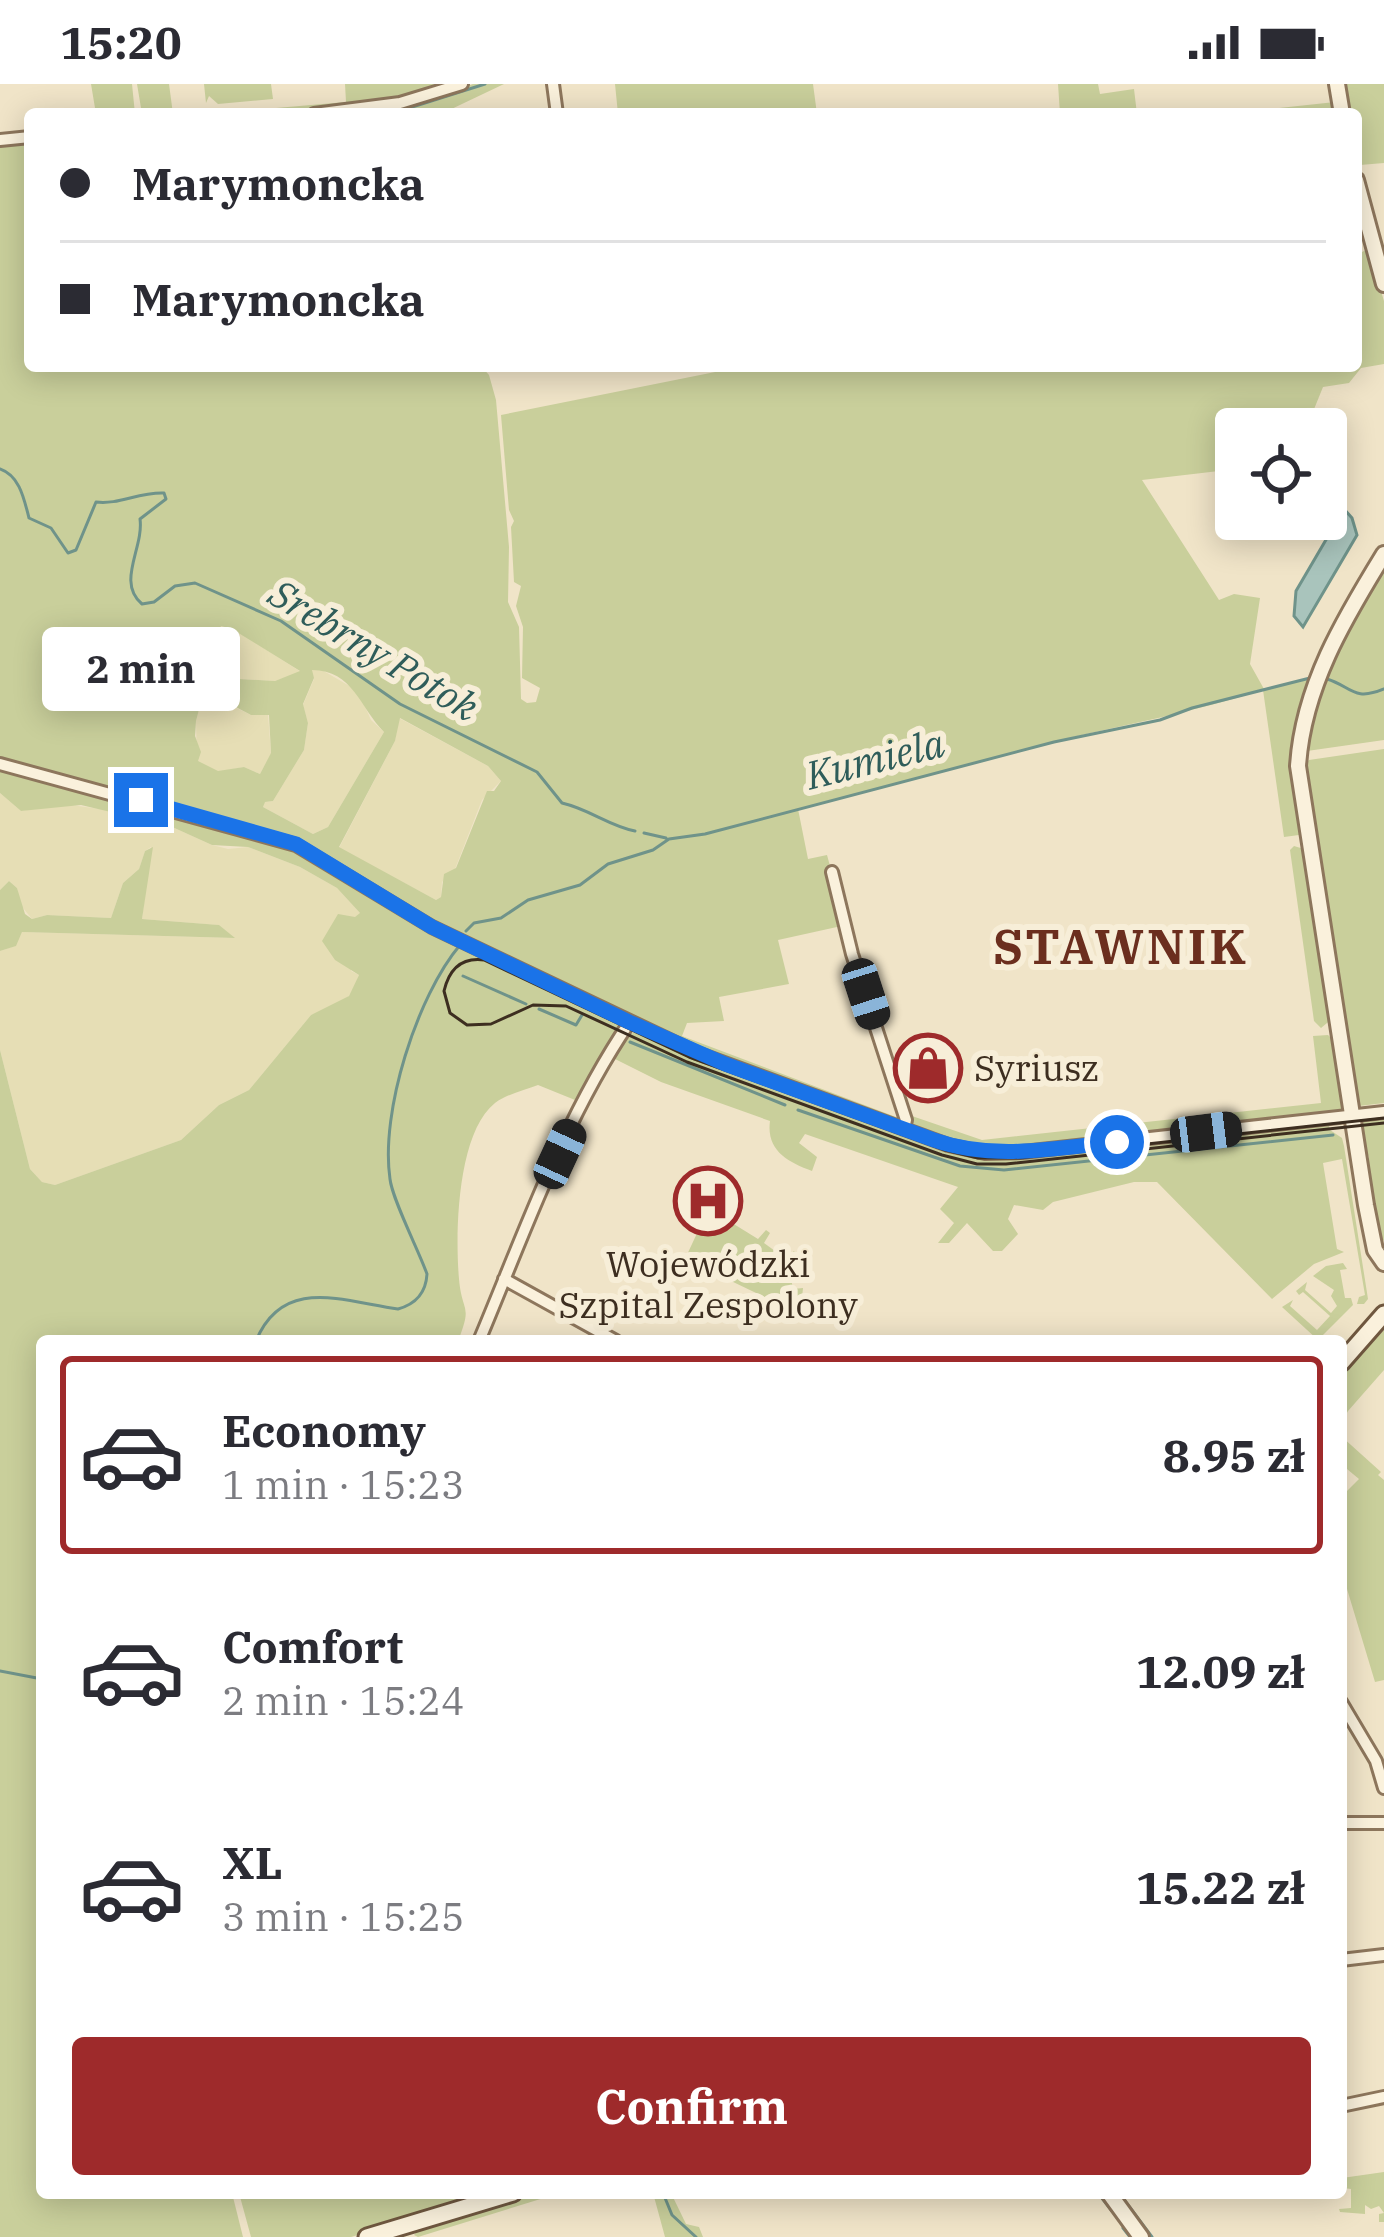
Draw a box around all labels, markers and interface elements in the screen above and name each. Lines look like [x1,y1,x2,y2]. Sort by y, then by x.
text: 15:20 [60,13,182,71]
text: Marymoncka [132,154,425,212]
text: Marymoncka [132,270,425,328]
map controls [1215,408,1347,540]
button: locate [1215,408,1347,540]
water label: Srebrny Potok [259,566,489,732]
callout: 2 min [42,626,240,710]
text: 2 min [86,643,196,694]
water label: Kumiela [799,717,949,801]
route end [114,773,168,827]
district label: STAWNIK [993,915,1249,977]
car [838,954,894,1034]
shop icon: Syriusz [893,1033,963,1103]
place label: Syriusz [974,1044,1099,1091]
car [1168,1110,1244,1154]
car [528,1114,592,1194]
route start [1090,1115,1144,1169]
hospital icon: Wojewódzki Szpital Zespolony [673,1166,743,1236]
place label: Wojewódzki Szpital Zespolony [558,1240,858,1328]
icon: car [78,1401,186,1509]
text: Economy [222,1401,426,1459]
text: 8.95 zł [1163,1426,1305,1484]
text: 1 min · 15:23 [222,1459,464,1510]
icon: car [78,1617,186,1725]
text: Comfort [222,1617,403,1675]
text: 12.09 zł [1136,1642,1305,1700]
text: 2 min · 15:24 [222,1675,464,1726]
icon: car [78,1833,186,1941]
text: XL [222,1833,283,1891]
text: 15.22 zł [1136,1858,1305,1916]
text: 3 min · 15:25 [222,1891,464,1942]
button: Confirm [72,2037,1311,2175]

